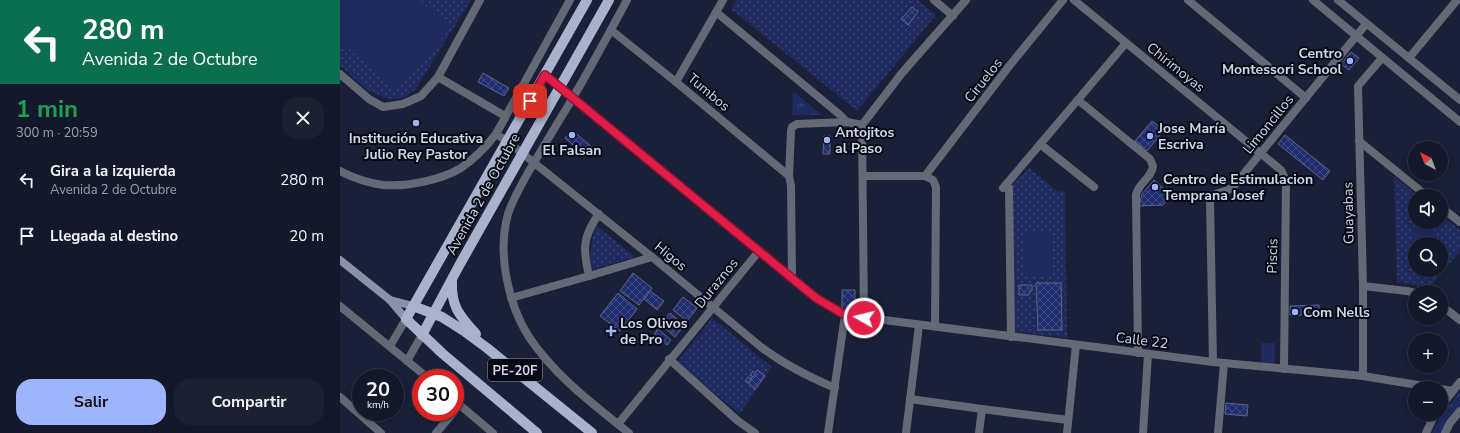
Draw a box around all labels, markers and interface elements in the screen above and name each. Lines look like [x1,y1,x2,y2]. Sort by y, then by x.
text: 280 m [82,11,165,49]
icon: left [16,16,68,68]
street label: Chirimoyas [1143,38,1209,97]
place label: Centro Montessori School [1222,44,1343,79]
text: Avenida 2 de Octubre [82,47,258,71]
street label: Ciruelos [960,54,1007,106]
marker: Centro Montessori School [1345,56,1355,66]
street label: Tumbos [683,69,734,116]
pin [513,84,547,118]
icon: arrive [519,90,541,112]
street label: Limoncillos [1239,91,1298,158]
text: 1 min [16,93,78,125]
button: close [282,97,324,139]
marker: Institución Educativa Julio Rey Pastor [411,118,421,128]
place label: Jose María Escriva [1157,119,1226,154]
place label: Antojitos al Paso [835,123,895,158]
text: 300 m · 20:59 [16,124,98,142]
place label: Institución Educativa Julio Rey Pastor [349,129,483,164]
street label: Avenida 2 de Octubre [442,130,525,259]
marker: El Falsan [567,130,577,140]
marker: Jose María Escriva [1145,131,1155,141]
marker: Antojitos al Paso [822,135,832,145]
place label: El Falsan [543,141,601,160]
north arrow [1408,141,1448,181]
map controls [1408,141,1448,421]
text: Gira a la izquierda [50,161,176,181]
icon: left [16,169,38,191]
text: 280 m [280,170,324,190]
place label: Centro de Estimulacion Temprana Josef [1163,170,1313,205]
text: Avenida 2 de Octubre [50,181,177,199]
street label: Guayabas [1338,181,1359,244]
marker: Centro de Estimulacion Temprana Josef [1150,182,1160,192]
button: sound [1408,189,1448,229]
icon: arrive [16,225,38,247]
text: Llegada al destino [50,226,178,246]
text: 20 m [289,226,324,246]
street label: Higos [650,237,691,275]
button: search [1408,237,1448,277]
street label: Piscis [1263,238,1282,274]
street label: Duraznos [690,254,743,312]
button: layers [1408,285,1448,325]
position arrow [843,297,885,339]
place label: Com Nells [1303,303,1370,322]
marker: Com Nells [1290,307,1300,317]
place label: Los Olivos de Pro [620,314,688,349]
marker: Los Olivos de Pro [605,325,617,337]
street label: Calle 22 [1115,328,1169,353]
button: + [1408,333,1448,373]
road number: PE-20F [488,359,542,381]
speed limit sign: 30 [412,369,464,421]
text: 20 [366,376,390,403]
button: Salir [16,379,166,425]
button: Compartir [174,379,324,425]
button: − [1408,381,1448,421]
text: km/h [367,398,389,412]

